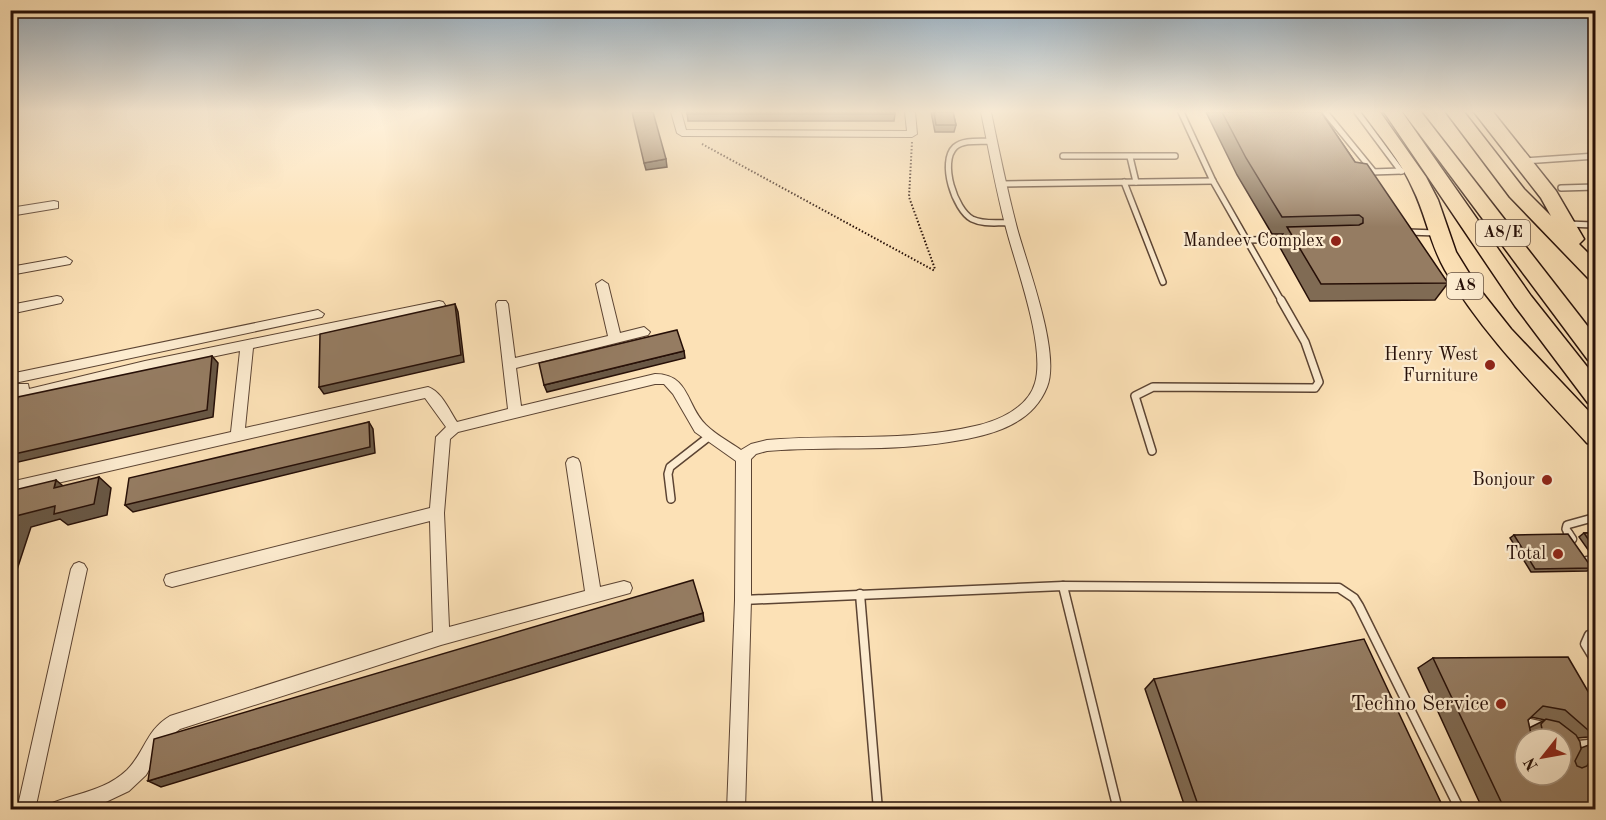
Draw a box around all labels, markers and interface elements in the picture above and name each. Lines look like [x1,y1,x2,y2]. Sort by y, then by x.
road number: A8/E [1476,220,1530,246]
place label: Mandeev Complex [1183,232,1324,250]
marker: Mandeev Complex [1329,234,1343,248]
road number: A8 [1447,273,1483,299]
place label: Henry West Furniture [1384,346,1478,385]
marker: Henry West Furniture [1483,358,1497,372]
place label: Bonjour [1472,471,1536,489]
marker: Bonjour [1540,473,1554,487]
place label: Total [1505,545,1546,563]
marker: Total [1551,547,1565,561]
place label: Techno Service [1351,694,1489,715]
marker: Techno Service [1494,697,1508,711]
north arrow [1513,727,1573,787]
text: N [1521,754,1542,773]

